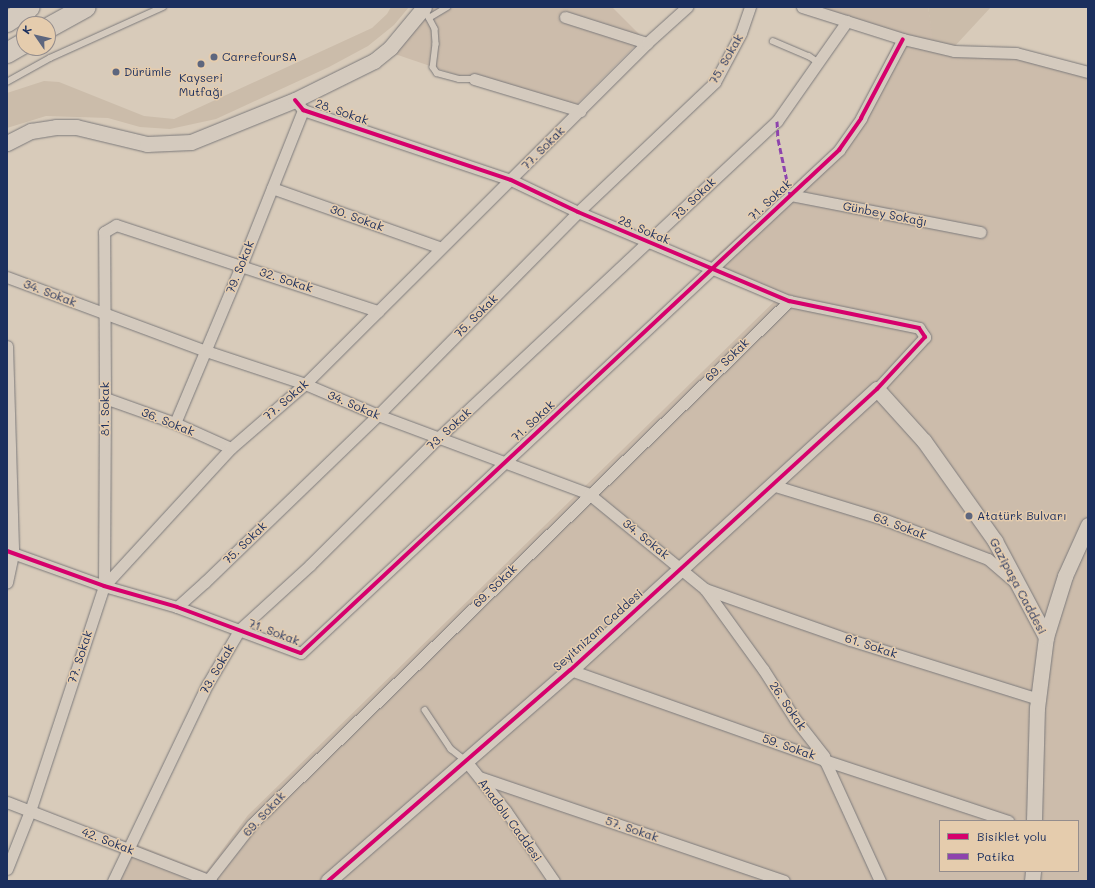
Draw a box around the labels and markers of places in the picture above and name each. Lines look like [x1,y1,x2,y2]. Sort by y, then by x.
place label: CarrefourSA [222,50,297,64]
marker: CarrefourSA [209,52,219,62]
marker: Kayseri Mutfağı [196,59,206,69]
place label: Dürümle [124,65,171,79]
marker: Dürümle [111,67,121,77]
place label: Kayseri Mutfağı [179,71,223,99]
place label: Atatürk Bulvarı [977,509,1067,523]
marker: Atatürk Bulvarı [964,511,974,521]

